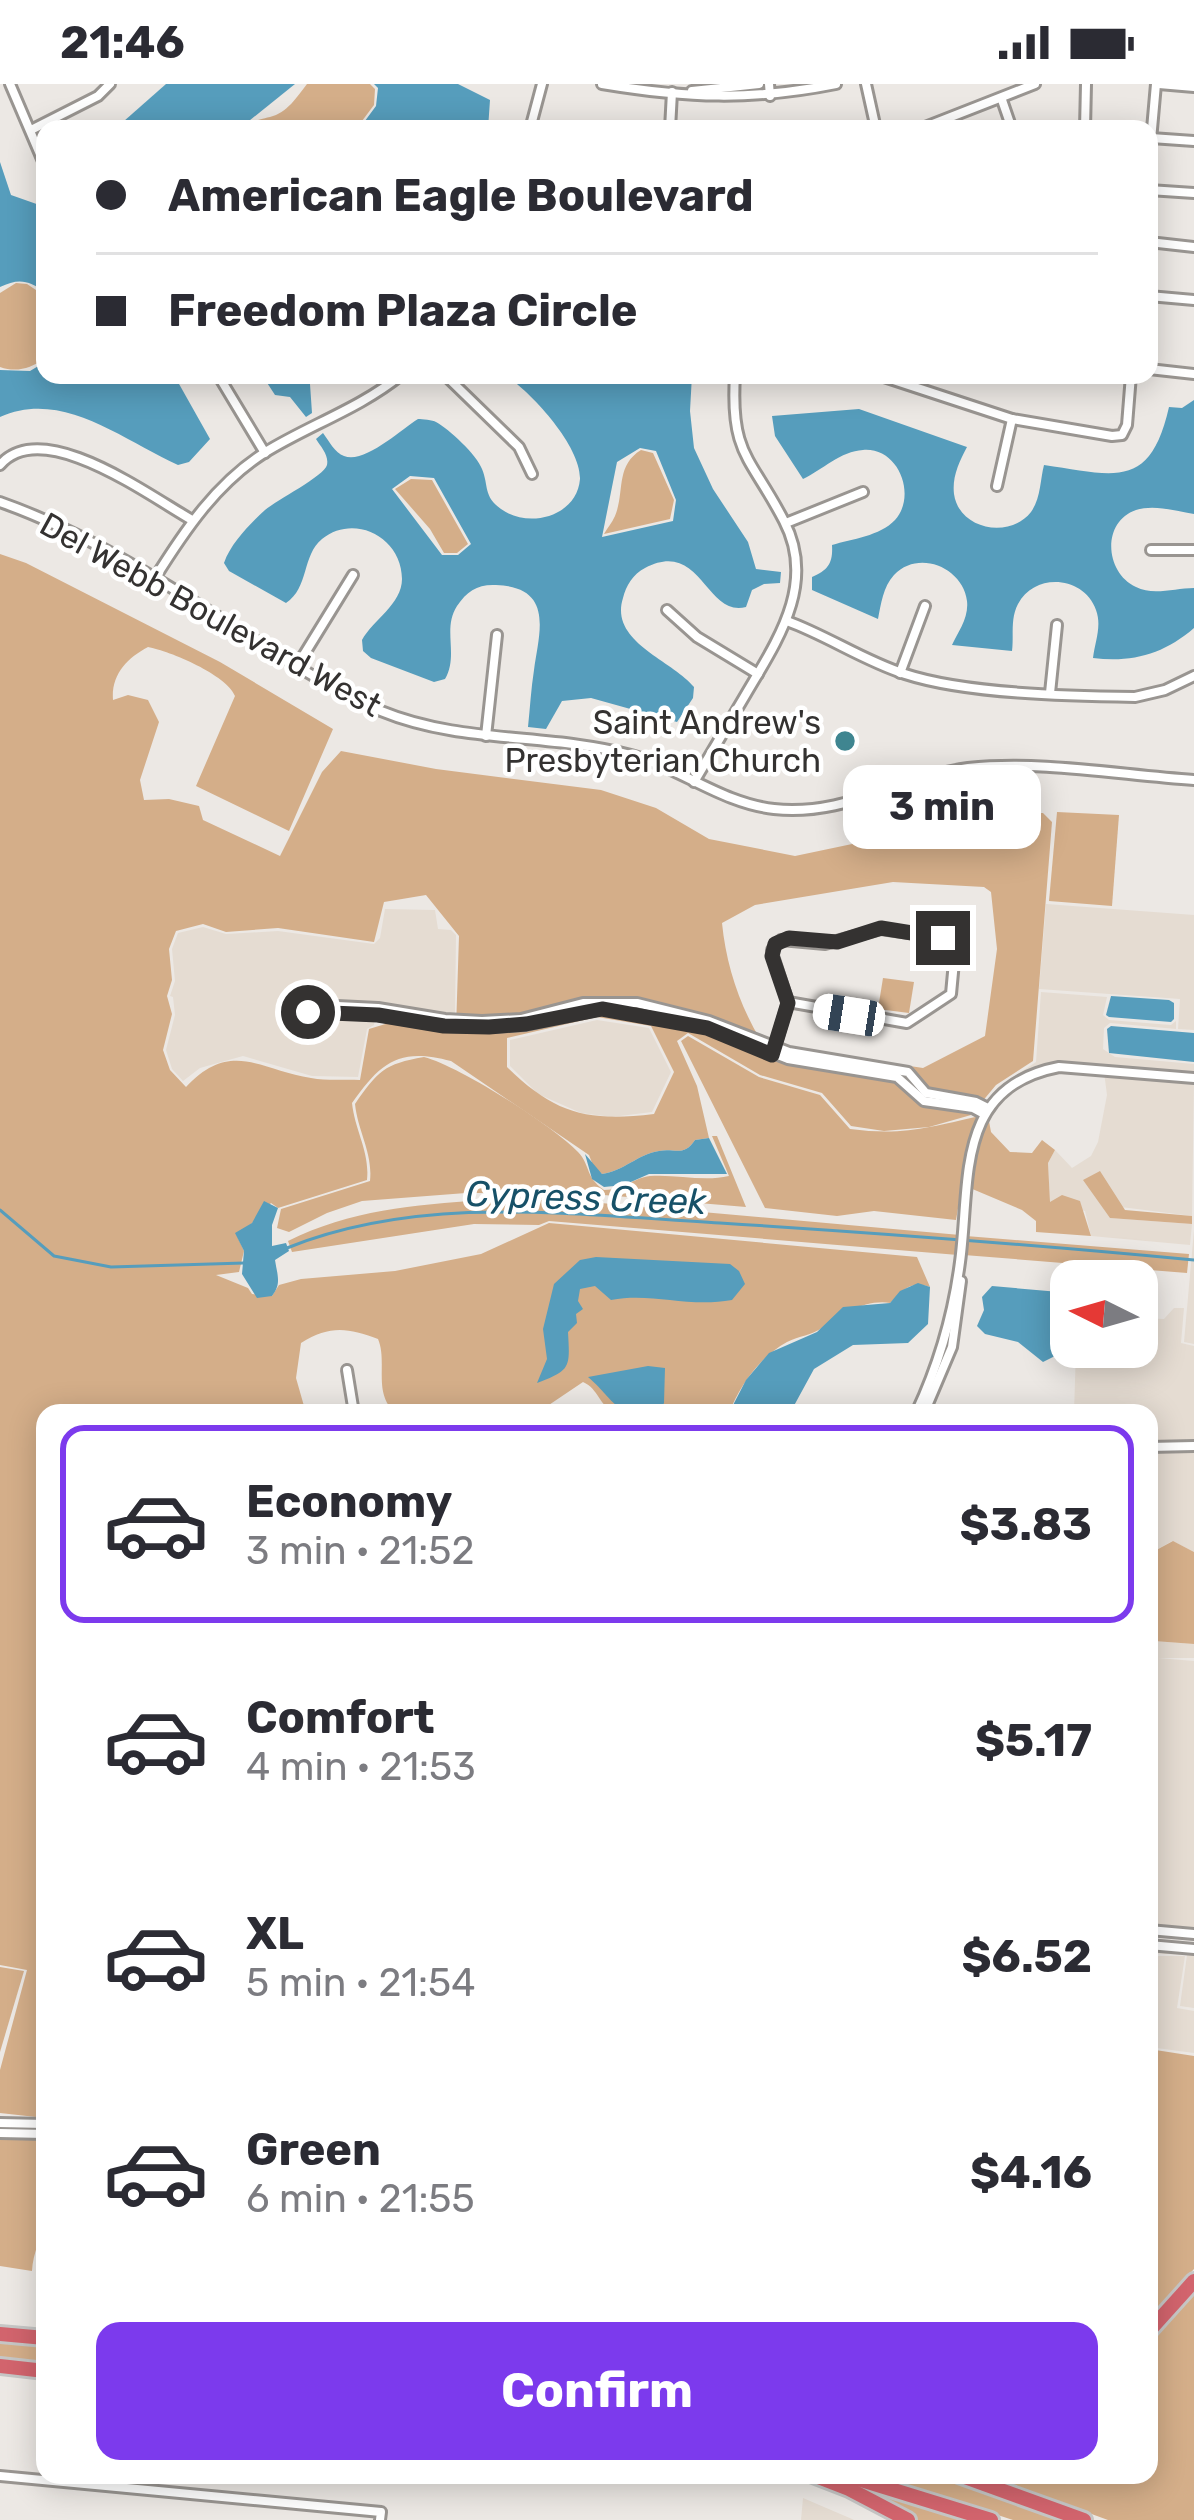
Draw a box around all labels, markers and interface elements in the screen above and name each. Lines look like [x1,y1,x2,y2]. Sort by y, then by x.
text: 21:46 [60,16,185,69]
text: American Eagle Boulevard [168,169,754,222]
text: Freedom Plaza Circle [168,284,637,337]
street label: Del Webb Boulevard West [33,504,388,725]
place label: Saint Andrew's Presbyterian Church [504,703,821,780]
marker: Saint Andrew's Presbyterian Church [832,728,858,754]
callout: 3 min [844,764,1042,848]
text: 3 min [889,784,995,830]
route end [916,911,970,965]
route start [281,985,335,1039]
car [811,992,887,1038]
water label: Cypress Creek [465,1172,707,1223]
north arrow [1050,1260,1158,1368]
map controls [1050,1260,1158,1368]
icon: car [102,1470,210,1578]
text: Economy [246,1475,452,1528]
text: $3.83 [960,1498,1092,1551]
text: 3 min · 21:52 [246,1528,474,1574]
icon: car [102,1686,210,1794]
text: Comfort [246,1691,435,1744]
text: $5.17 [975,1714,1092,1767]
text: 4 min · 21:53 [246,1744,476,1790]
icon: car [102,1902,210,2010]
text: XL [246,1907,304,1960]
text: $6.52 [962,1930,1092,1983]
text: 5 min · 21:54 [246,1960,475,2006]
icon: car [102,2118,210,2226]
text: Green [246,2123,381,2176]
text: $4.16 [970,2146,1092,2199]
text: 6 min · 21:55 [246,2176,475,2222]
button: Confirm [96,2322,1098,2460]

